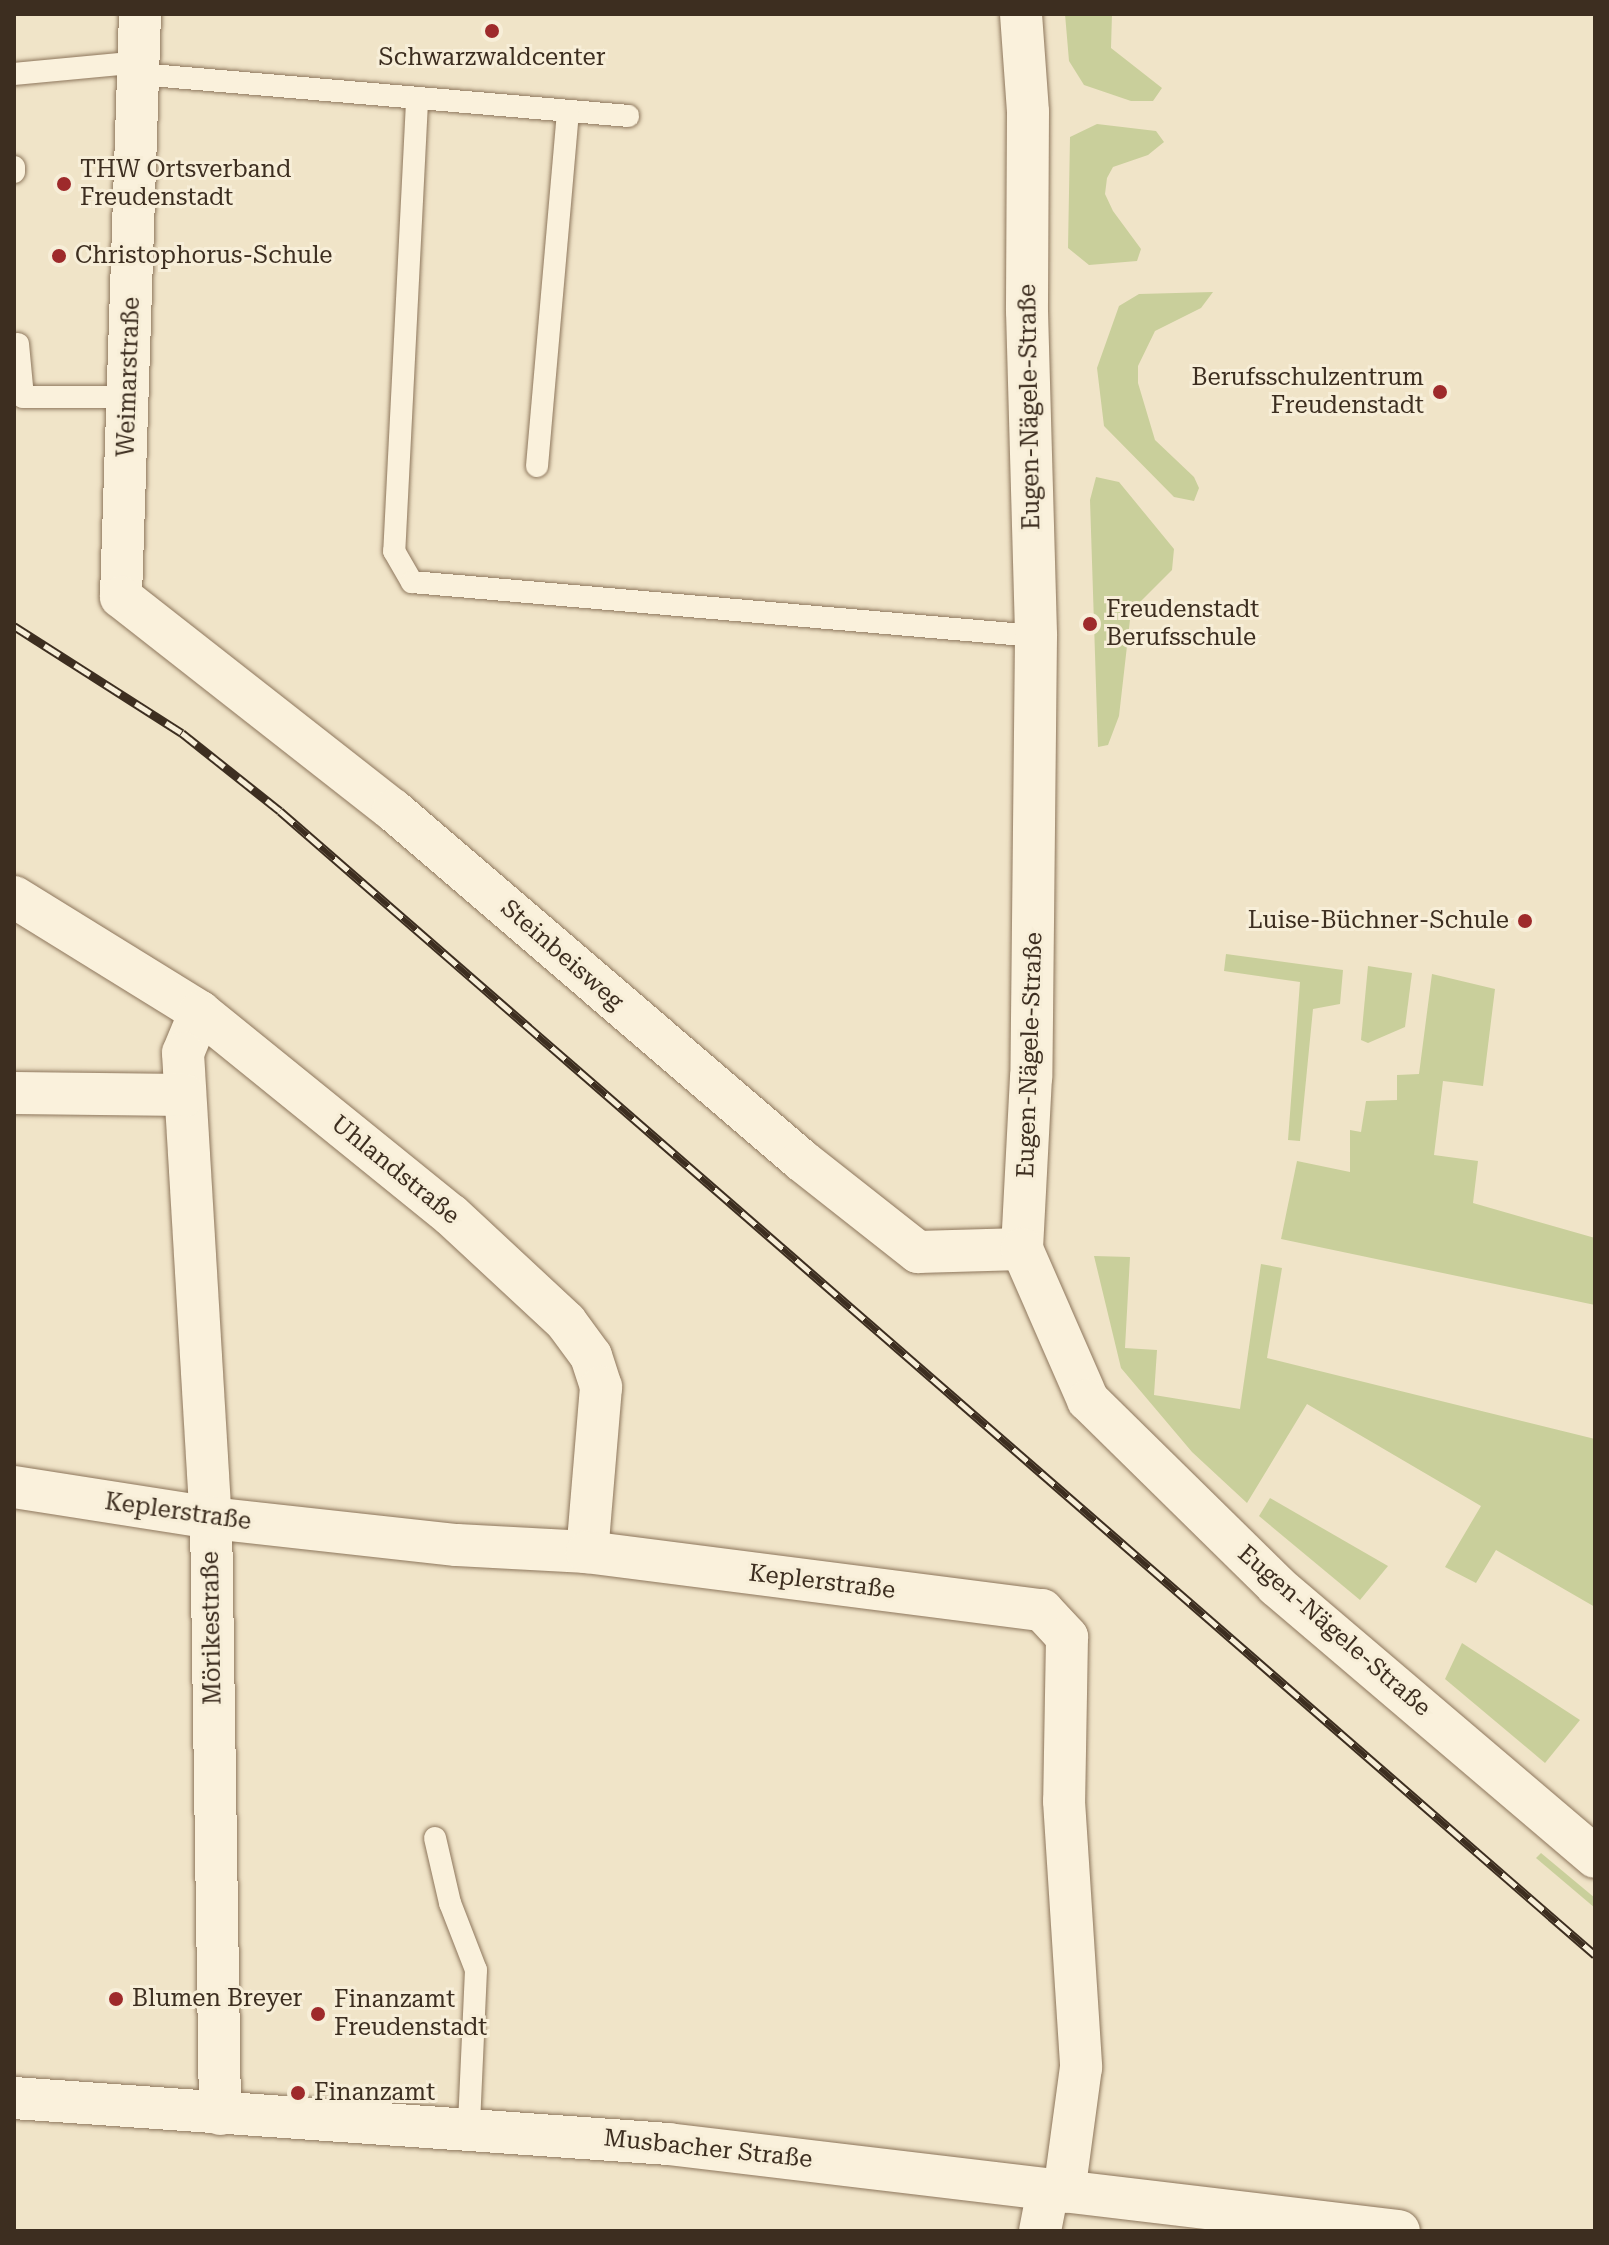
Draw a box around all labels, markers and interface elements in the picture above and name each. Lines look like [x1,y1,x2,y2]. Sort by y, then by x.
marker: Schwarzwaldcenter [483,22,501,40]
place label: Schwarzwaldcenter [379,44,605,72]
place label: THW Ortsverband Freudenstadt [80,156,291,212]
marker: THW Ortsverband Freudenstadt [55,175,73,193]
place label: Christophorus-Schule [75,242,333,270]
marker: Christophorus-Schule [50,247,68,265]
street label: Eugen-Nägele-Straße [1013,284,1047,530]
street label: Weimarstraße [112,297,146,457]
place label: Berufsschulzentrum Freudenstadt [1191,364,1424,420]
marker: Berufsschulzentrum Freudenstadt [1431,383,1449,401]
place label: Freudenstadt Berufsschule [1106,596,1259,652]
marker: Freudenstadt Berufsschule [1081,615,1099,633]
street label: Steinbeisweg [495,894,629,1016]
place label: Luise-Büchner-Schule [1248,907,1509,935]
marker: Luise-Büchner-Schule [1516,912,1534,930]
street label: Eugen-Nägele-Straße [1011,932,1049,1178]
street label: Uhlandstraße [325,1109,465,1231]
street label: Keplerstraße [103,1487,253,1537]
street label: Eugen-Nägele-Straße [1232,1539,1436,1723]
street label: Mörikestraße [196,1551,228,1705]
street label: Keplerstraße [747,1559,897,1605]
place label: Blumen Breyer [132,1985,302,2013]
place label: Finanzamt Freudenstadt [334,1986,487,2042]
marker: Blumen Breyer [107,1990,125,2008]
marker: Finanzamt Freudenstadt [309,2005,327,2023]
place label: Finanzamt [314,2079,435,2107]
marker: Finanzamt [289,2084,307,2102]
street label: Musbacher Straße [602,2124,814,2174]

